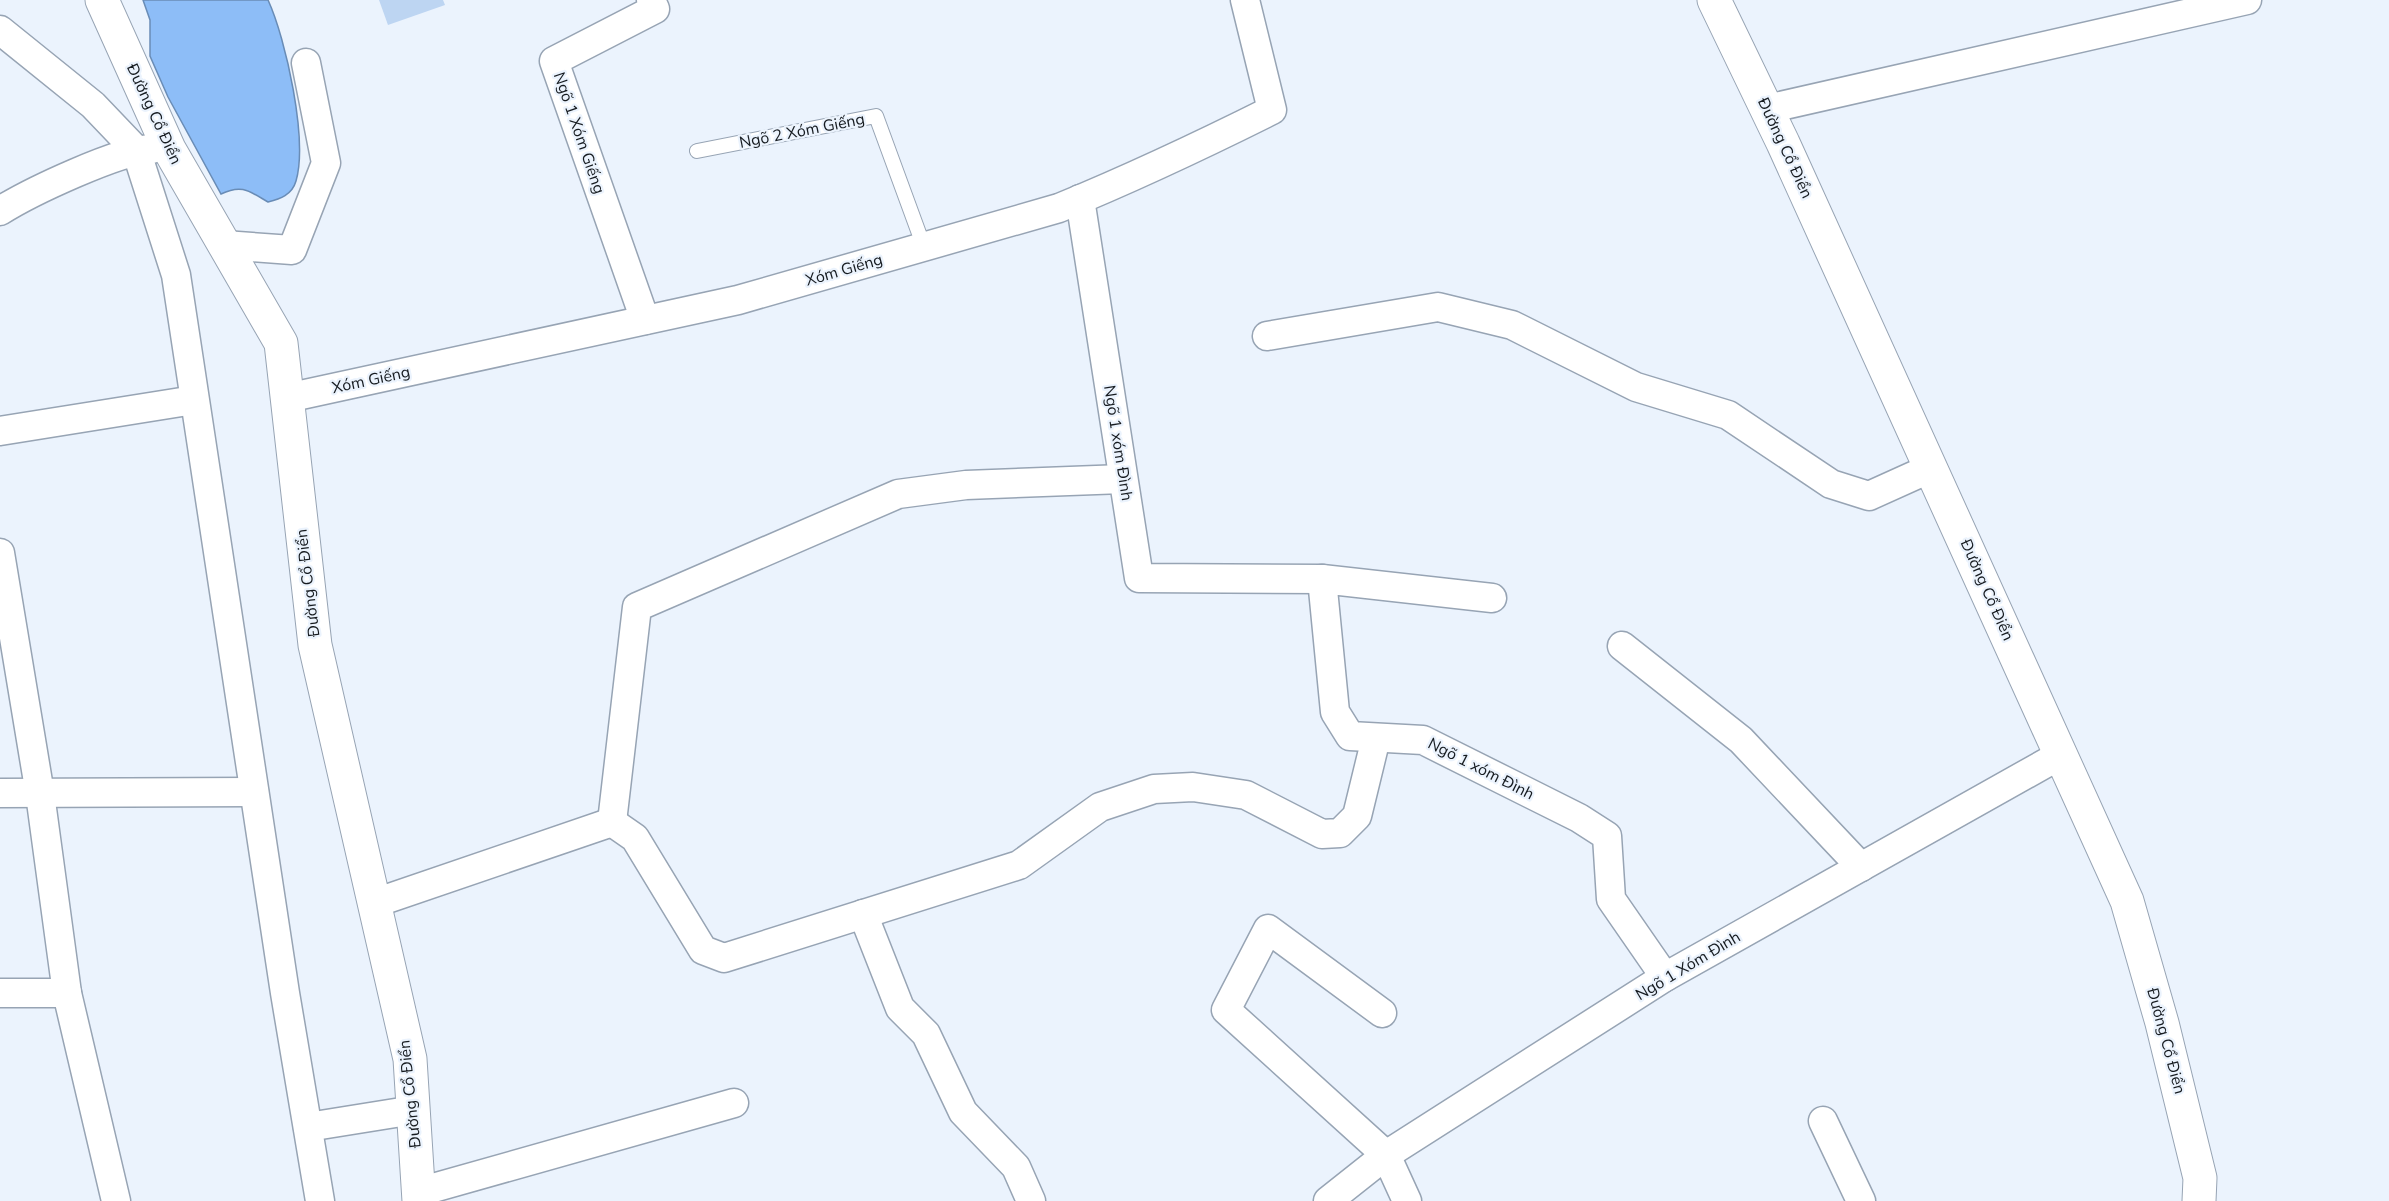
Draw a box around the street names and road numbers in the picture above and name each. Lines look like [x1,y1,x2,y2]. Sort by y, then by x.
street label: Đường Cổ Điển [121,59,187,168]
street label: Ngõ 1 Xóm Giếng [548,69,610,197]
street label: Đường Cổ Điển [1752,93,1818,202]
street label: Ngõ 2 Xóm Giếng [737,108,867,154]
street label: Xóm Giếng [803,248,885,292]
street label: Xóm Giếng [330,361,412,399]
street label: Ngõ 1 xóm Đình [1098,384,1138,502]
street label: Đường Cổ Điển [290,528,326,639]
street label: Đường Cổ Điển [1954,535,2019,644]
street label: Ngõ 1 xóm Đình [1424,733,1538,805]
street label: Ngõ 1 Xóm Đình [1631,926,1745,1006]
street label: Đường Cổ Điển [2141,985,2191,1096]
street label: Đường Cổ Điển [393,1039,427,1150]

